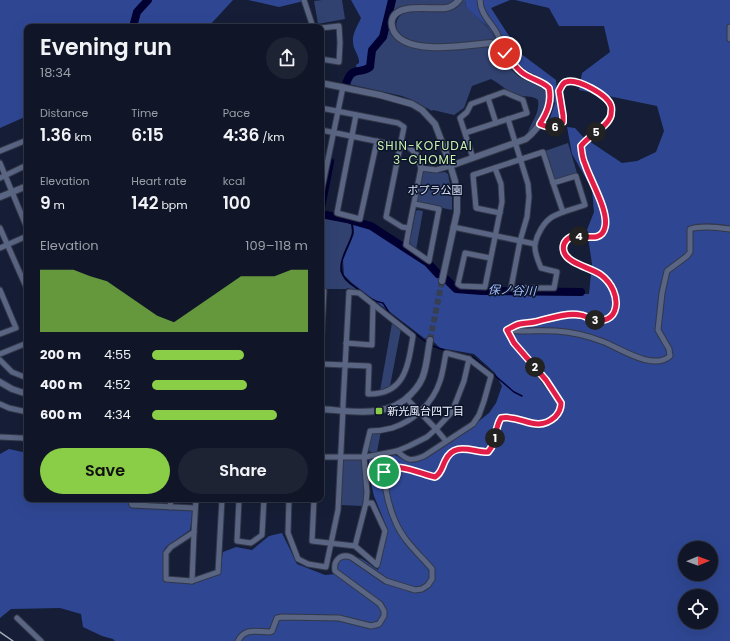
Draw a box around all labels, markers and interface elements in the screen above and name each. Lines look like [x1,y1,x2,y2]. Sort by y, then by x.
text: Evening run [40,32,172,63]
pin [488,36,522,70]
button: share [266,37,308,79]
icon: check [494,42,516,64]
text: 18:34 [40,63,71,82]
text: Distance [40,105,88,121]
text: Time [131,105,158,121]
text: Pace [223,105,250,121]
pin: 6 [545,117,565,137]
text: 6 [551,119,559,135]
pin: 5 [586,122,606,142]
text: 1.36 [40,123,72,147]
text: 6:15 [131,123,164,147]
text: 4:36 [223,123,259,147]
text: 5 [592,124,600,140]
text: km [72,129,92,145]
text: /km [259,129,285,145]
district label: SHIN-KOFUDAI 3-CHOME [377,137,473,168]
text: Elevation [40,173,90,189]
text: Heart rate [131,173,187,189]
text: kcal [223,173,245,189]
park label: ポプラ公園 [408,182,463,198]
text: 9 [40,191,51,215]
text: 142 [131,191,158,215]
text: 100 [223,191,251,215]
text: m [51,197,65,213]
text: bpm [158,197,188,213]
pin: 4 [569,226,589,246]
text: 4 [575,228,583,244]
text: Elevation [40,236,99,255]
text: 109–118 m [245,236,308,255]
water label: 保ノ谷川 [488,281,538,299]
pin: 3 [585,310,605,330]
text: 3 [592,312,598,328]
text: 200 m [40,345,81,364]
text: 4:55 [104,345,131,364]
pin: 2 [525,357,545,377]
text: 2 [532,359,538,375]
text: 400 m [40,375,82,394]
text: 4:52 [104,375,131,394]
place label: 新光風台四丁目 [387,403,464,419]
text: 600 m [40,405,82,424]
text: 4:34 [104,405,131,424]
marker: 新光風台四丁目 [374,406,384,416]
pin: 1 [485,428,505,448]
text: 1 [493,430,497,446]
button: Save [40,448,170,494]
button: Share [178,448,308,494]
pin [367,455,401,489]
icon: arrive [373,461,395,483]
north arrow [678,541,718,581]
map controls [678,541,718,629]
button: locate [678,589,718,629]

